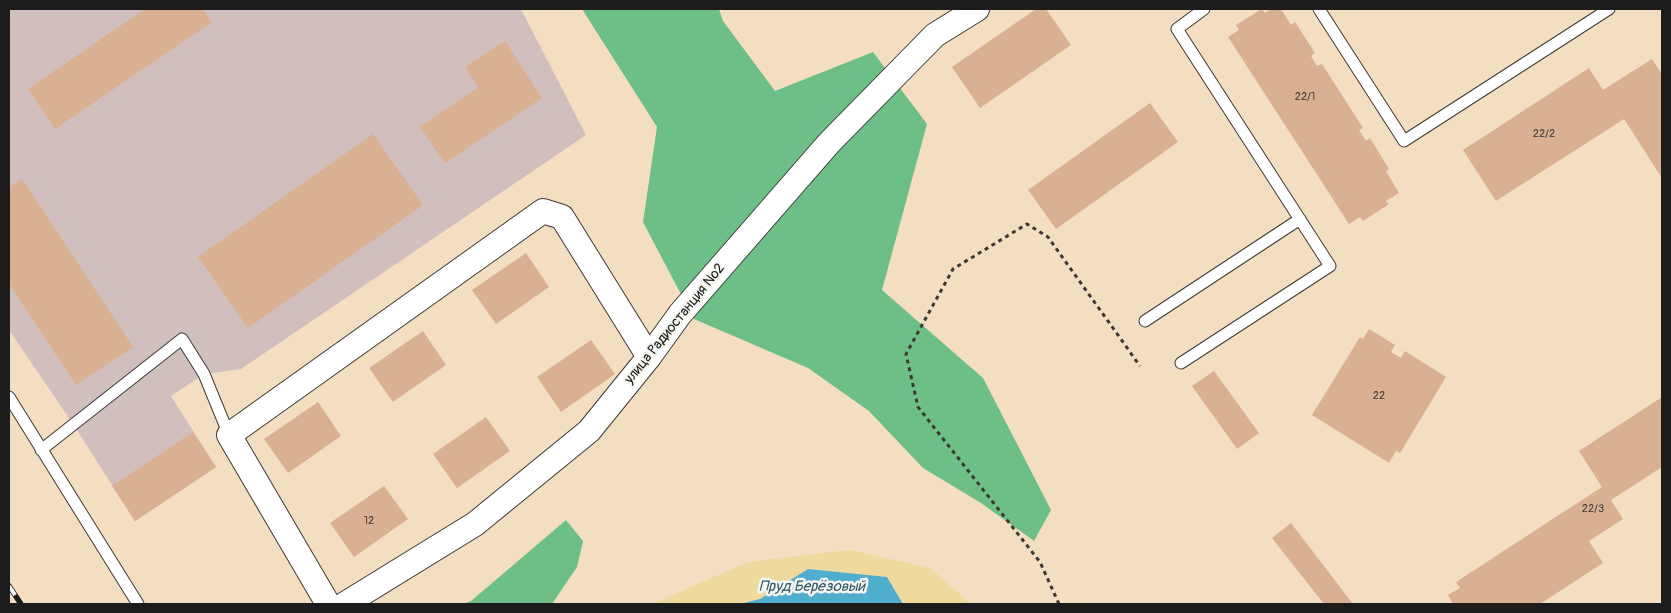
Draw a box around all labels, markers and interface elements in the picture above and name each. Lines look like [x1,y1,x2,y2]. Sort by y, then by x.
house number: 22/1 [1295,90,1315,104]
house number: 22/2 [1533,127,1555,141]
street label: улица Радиостанция №2 [621,260,729,388]
house number: 22 [1373,389,1385,403]
house number: 22/3 [1582,502,1604,516]
house number: 12 [364,514,374,528]
water label: Пруд Берёзовый [759,578,865,596]

